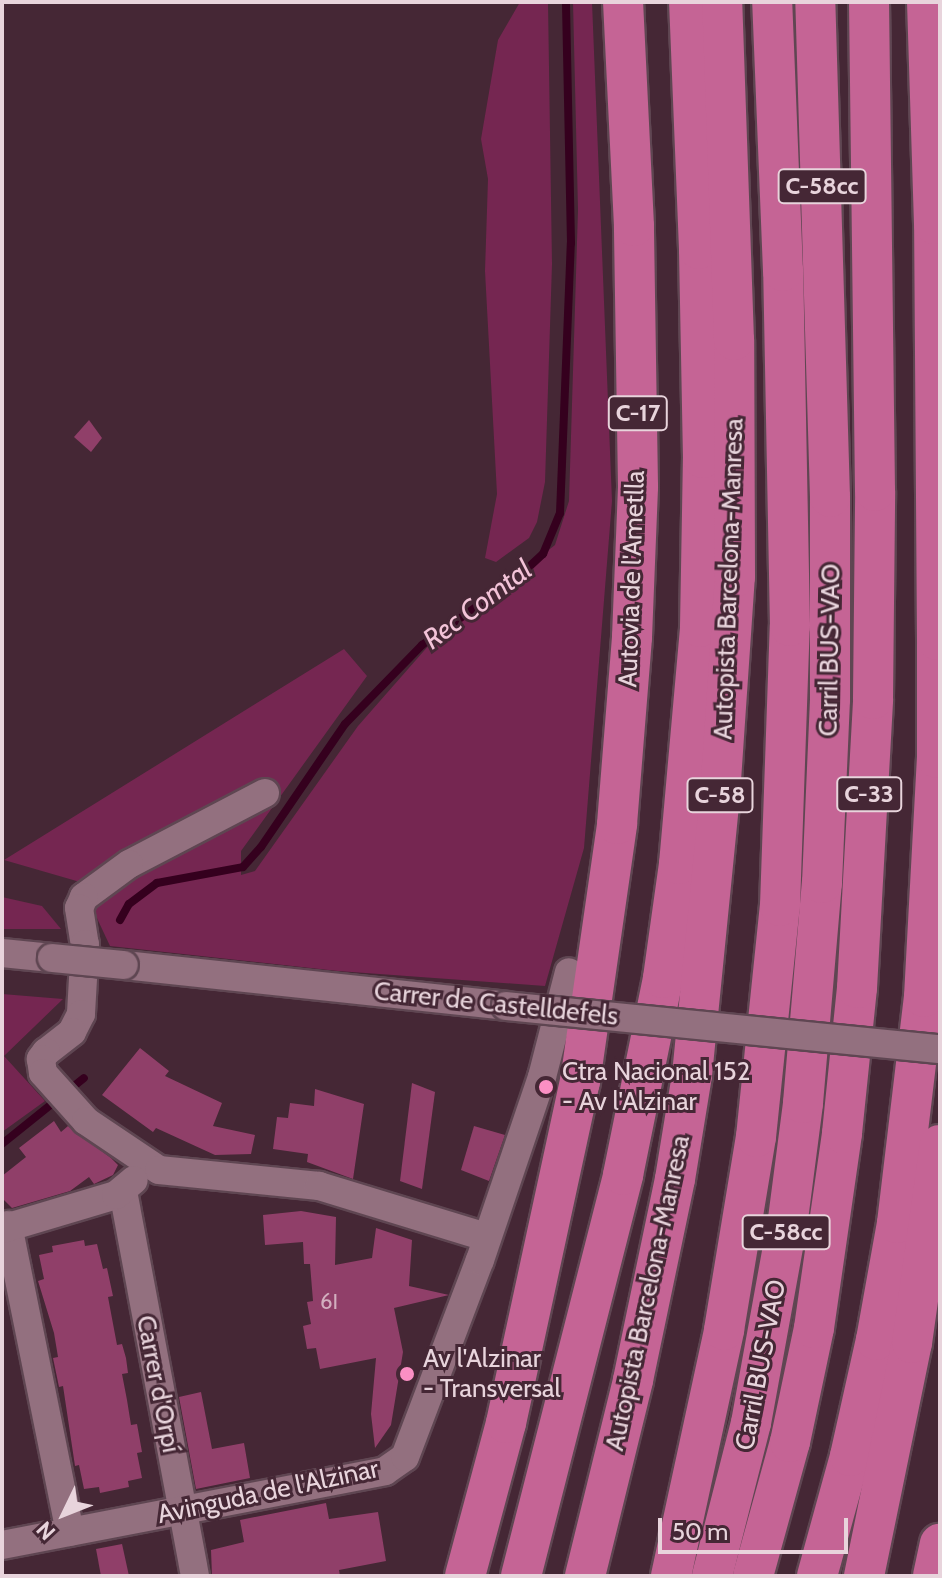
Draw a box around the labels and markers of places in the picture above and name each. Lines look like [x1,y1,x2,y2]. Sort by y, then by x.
place label: Ctra Nacional 152 - Av l'Alzinar [562,1056,750,1118]
marker: Ctra Nacional 152 - Av l'Alzinar [537,1078,555,1096]
place label: Av l'Alzinar - Transversal [423,1343,561,1404]
marker: Av l'Alzinar - Transversal [398,1365,416,1383]

